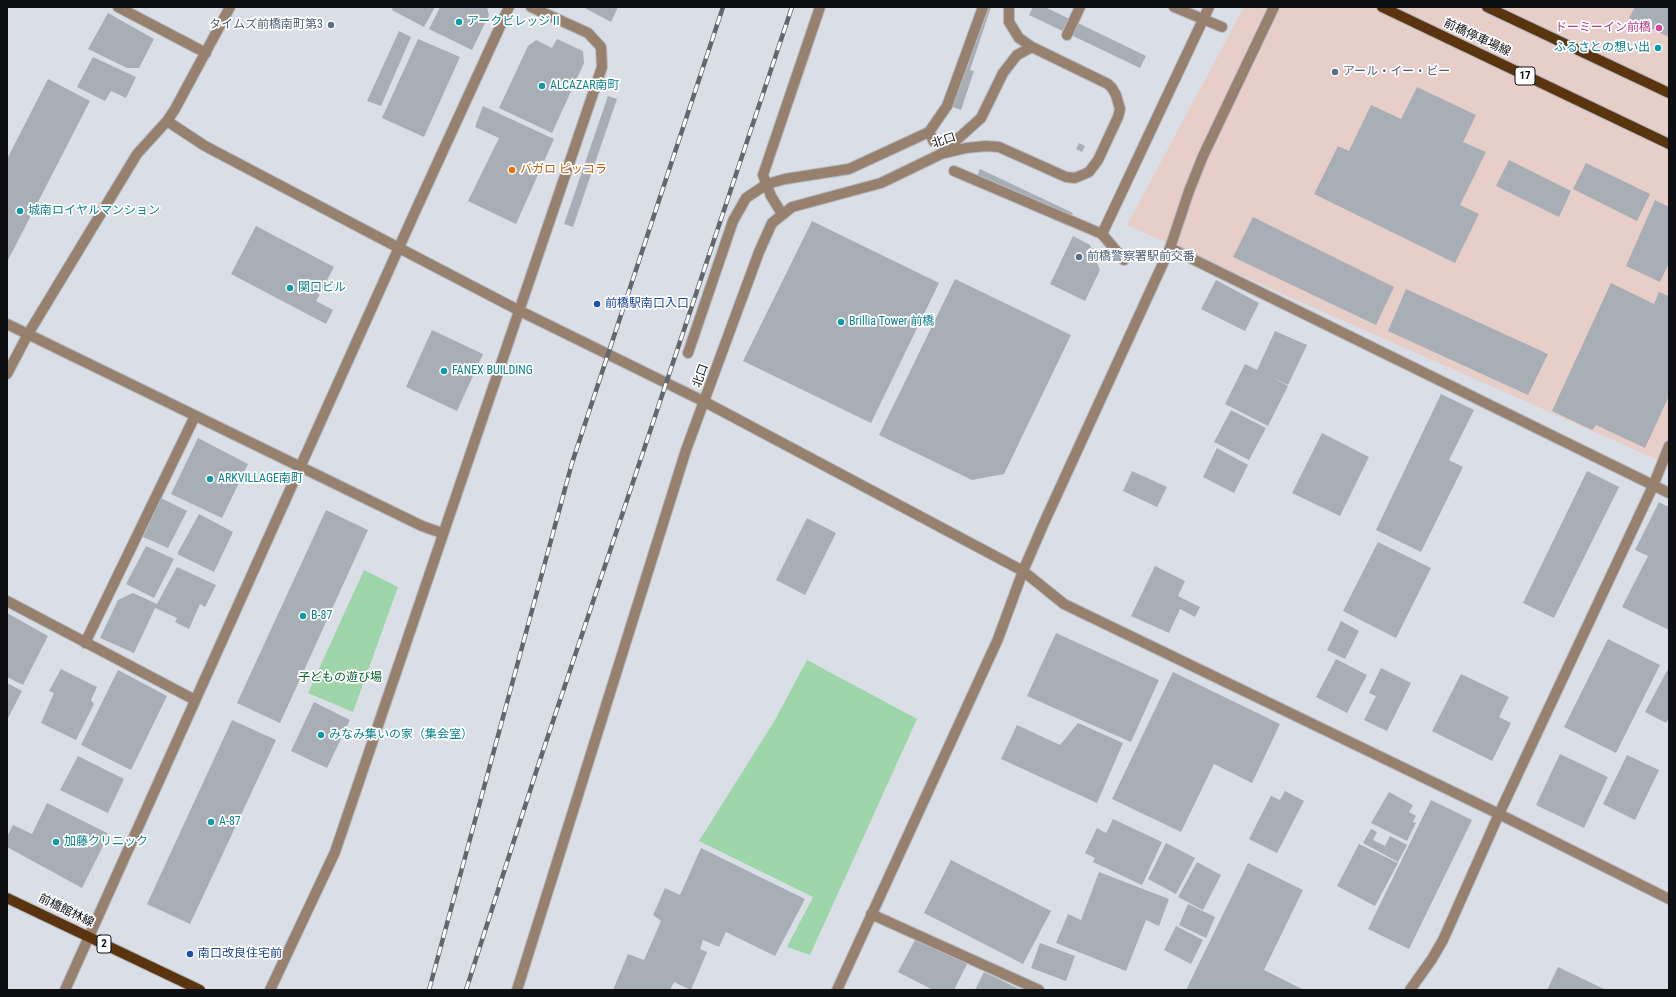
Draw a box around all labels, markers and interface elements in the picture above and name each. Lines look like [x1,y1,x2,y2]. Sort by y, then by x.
place label: アークビレッジⅡ [467,15,562,29]
street label: 前橋停車場線 [1441,16,1513,60]
marker: アークビレッジⅡ [454,17,464,27]
place label: タイムズ前橋南町第3 [209,18,323,32]
marker: タイムズ前橋南町第3 [326,20,336,30]
place label: ドーミーイン前橋 [1555,21,1651,35]
marker: ドーミーイン前橋 [1654,23,1664,33]
place label: ふるさとの想い出 [1554,41,1650,55]
marker: ふるさとの想い出 [1653,43,1663,53]
place label: アール・イー・ビー [1343,65,1450,79]
marker: アール・イー・ビー [1330,67,1340,77]
road number: 17 [1515,67,1535,85]
place label: ALCAZAR南町 [550,79,620,93]
marker: ALCAZAR南町 [537,81,547,91]
street label: 北口 [930,130,958,152]
place label: バガロ ピッコラ [520,163,607,177]
marker: バガロ ピッコラ [507,165,517,175]
place label: 城南ロイヤルマンション [28,204,160,218]
marker: 城南ロイヤルマンション [15,206,25,216]
place label: 前橋警察署駅前交番 [1087,250,1195,264]
marker: 前橋警察署駅前交番 [1074,252,1084,262]
place label: 関口ビル [298,281,346,295]
marker: 関口ビル [285,283,295,293]
place label: 前橋駅南口入口 [605,297,689,311]
marker: 前橋駅南口入口 [592,299,602,309]
place label: Brillia Tower 前橋 [849,315,934,329]
marker: Brillia Tower 前橋 [836,317,846,327]
street label: 北口 [690,362,712,390]
place label: FANEX BUILDING [452,364,533,378]
marker: FANEX BUILDING [439,366,449,376]
place label: ARKVILLAGE南町 [218,472,303,486]
marker: ARKVILLAGE南町 [205,474,215,484]
place label: B-87 [311,609,332,623]
marker: B-87 [298,611,308,621]
park label: 子どもの遊び場 [298,671,382,685]
place label: みなみ集いの家（集会室） [329,728,473,742]
marker: みなみ集いの家（集会室） [316,730,326,740]
place label: A-87 [219,815,241,829]
marker: A-87 [206,817,216,827]
place label: 加藤クリニック [64,835,148,849]
marker: 加藤クリニック [51,837,61,847]
street label: 前橋館林線 [36,891,96,931]
road number: 2 [97,935,111,953]
place label: 南口改良住宅前 [198,947,282,961]
marker: 南口改良住宅前 [185,949,195,959]

